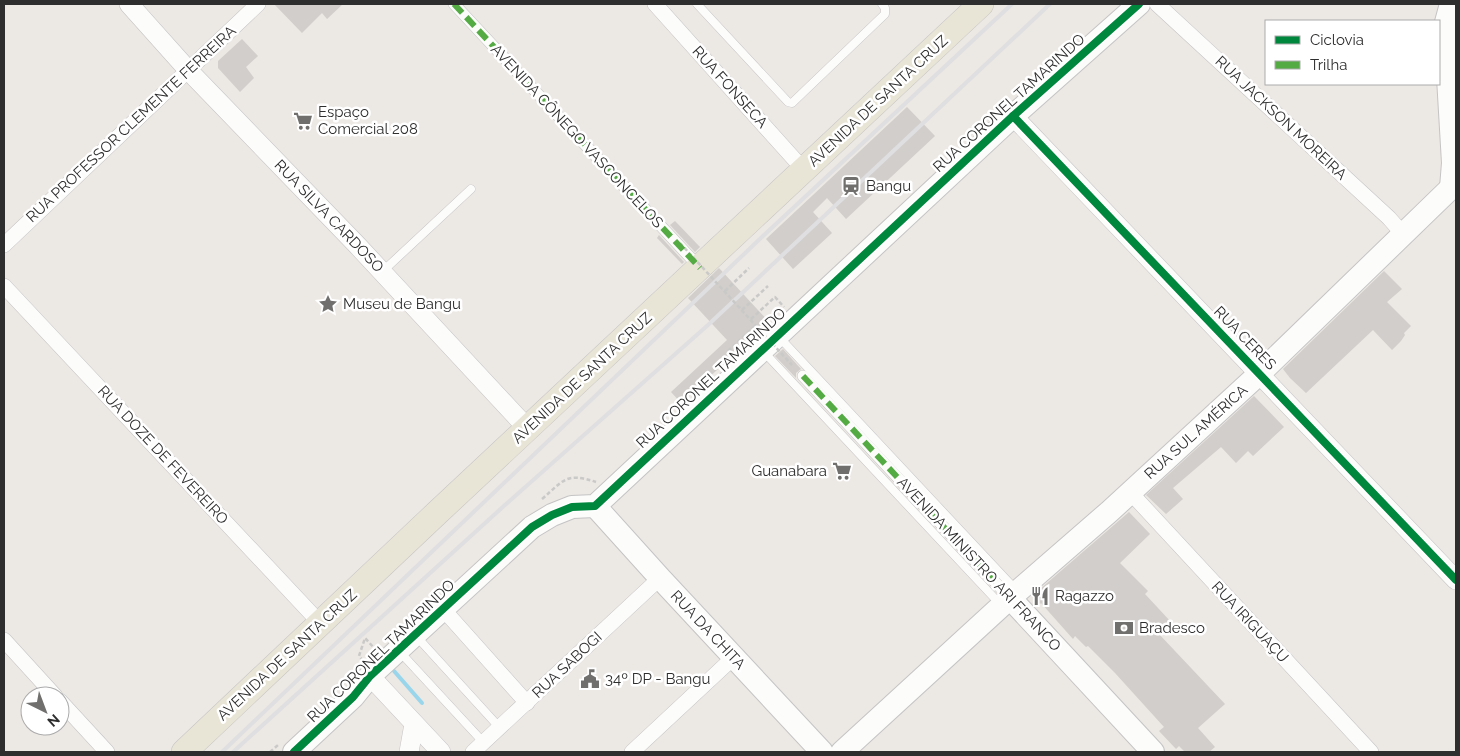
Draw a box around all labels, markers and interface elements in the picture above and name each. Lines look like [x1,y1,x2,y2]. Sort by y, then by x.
legend [1265,20,1440,85]
street label: RUA PROFESSOR CLEMENTE FERREIRA [22,22,240,226]
street label: RUA CORONEL TAMARINDO [929,30,1089,176]
street label: AVENIDA DE SANTA CRUZ [804,31,952,171]
text: Ciclovia [1310,31,1364,49]
street label: AVENIDA CÔNEGO VASCONCELOS [487,40,667,232]
street label: RUA FONSECA [689,42,771,132]
street label: RUA JACKSON MOREIRA [1212,52,1350,184]
text: Trilha [1310,56,1347,74]
place label: Espaço Comercial 208 [318,103,418,138]
supermarket icon: Espaço Comercial 208 [292,110,314,132]
street label: RUA SILVA CARDOSO [271,156,387,276]
station icon: Bangu [840,175,862,197]
place label: Bangu [866,177,911,195]
place icon: Museu de Bangu [317,293,339,315]
place label: Museu de Bangu [343,295,461,313]
street label: RUA CERES [1210,302,1280,374]
street label: RUA CORONEL TAMARINDO [633,304,789,452]
street label: AVENIDA DE SANTA CRUZ [508,308,656,448]
street label: RUA SUL AMÉRICA [1141,381,1251,483]
street label: RUA DOZE DE FEVEREIRO [94,382,232,528]
supermarket icon: Guanabara [831,460,853,482]
place label: Guanabara [751,462,827,480]
street label: AVENIDA MINISTRO ARI FRANCO [893,473,1065,655]
street label: RUA CORONEL TAMARINDO [304,576,458,726]
street label: RUA IRIGUAÇU [1208,578,1292,666]
street label: AVENIDA DE SANTA CRUZ [213,585,361,725]
restaurant icon: Ragazzo [1029,585,1051,607]
street label: RUA DA CHITA [667,587,749,673]
place label: Ragazzo [1055,587,1114,605]
bank icon: Bradesco [1113,617,1135,639]
place label: Bradesco [1139,619,1205,637]
street label: RUA SABOGI [528,628,606,702]
public building icon: 34º DP - Bangu [579,668,601,690]
place label: 34º DP - Bangu [605,670,711,688]
north arrow [20,686,70,736]
text: N [44,711,63,730]

